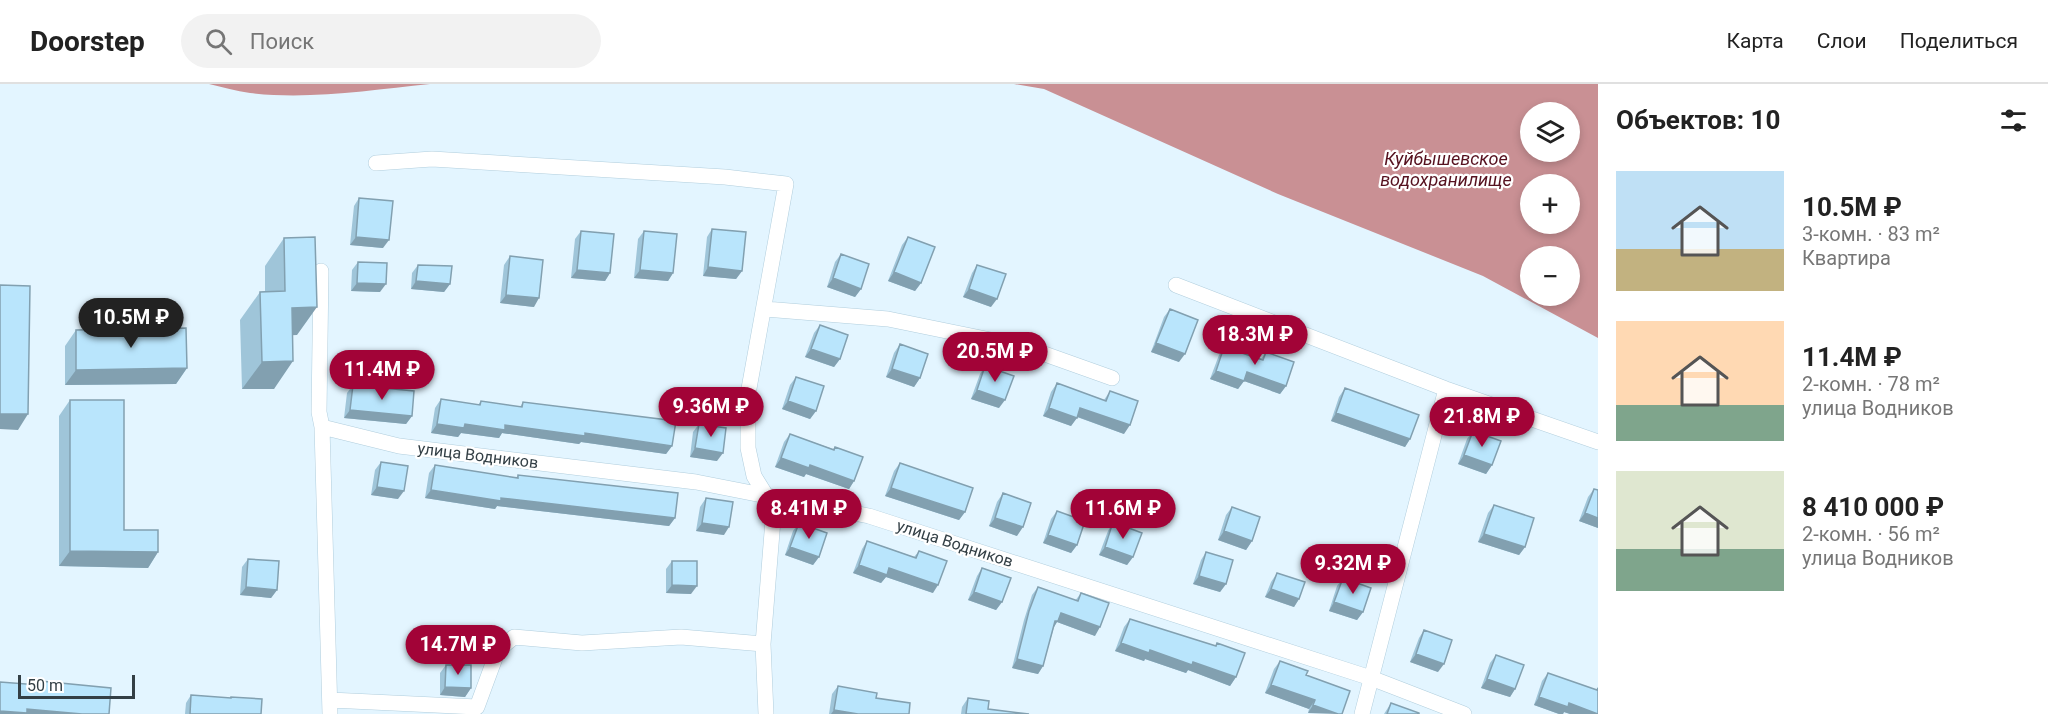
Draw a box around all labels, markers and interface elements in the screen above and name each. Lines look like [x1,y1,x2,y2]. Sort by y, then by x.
search box [181,14,601,68]
text: Doorstep [30,25,145,58]
icon: search [202,25,235,58]
text: Поиск [250,29,314,54]
text: Карта [1727,29,1784,53]
text: Слои [1817,29,1867,53]
text: Поделиться [1900,29,2018,53]
map controls [1520,102,1580,306]
button: layers [1520,102,1580,162]
icon: filters [1997,104,2030,137]
text: Объектов: 10 [1616,105,1780,135]
water label: Куйбышевское водохранилище [1380,148,1512,190]
button: + [1520,174,1580,234]
text: 10.5M ₽ [1802,192,1902,222]
icon: home [1664,195,1736,267]
text: 3-комн. · 83 m² [1802,222,1940,246]
button: − [1520,246,1580,306]
text: Квартира [1802,246,1891,270]
pin: 10.5M ₽ [76,298,186,349]
text: 10.5M ₽ [93,305,169,329]
pin: 18.3M ₽ [1200,315,1310,366]
text: 18.3M ₽ [1217,322,1293,346]
pin: 20.5M ₽ [940,332,1050,383]
text: 20.5M ₽ [957,339,1033,363]
text: 11.4M ₽ [1802,342,1902,372]
icon: home [1664,345,1736,417]
pin: 11.4M ₽ [327,350,437,401]
text: 11.4M ₽ [344,357,420,381]
text: 2-комн. · 78 m² [1802,372,1940,396]
pin: 9.36M ₽ [656,387,766,438]
text: 9.36M ₽ [673,394,749,418]
text: улица Водников [1802,396,1954,420]
pin: 21.8M ₽ [1427,397,1537,448]
text: 21.8M ₽ [1444,404,1520,428]
street label: улица Водников [417,439,539,472]
pin: 8.41M ₽ [754,489,864,540]
pin: 11.6M ₽ [1068,489,1178,540]
text: 8 410 000 ₽ [1802,492,1944,522]
icon: home [1664,495,1736,567]
text: 8.41M ₽ [771,496,847,520]
text: 11.6M ₽ [1085,496,1161,520]
street label: улица Водников [894,516,1015,571]
text: 2-комн. · 56 m² [1802,522,1940,546]
pin: 9.32M ₽ [1298,544,1408,595]
text: улица Водников [1802,546,1954,570]
text: 9.32M ₽ [1315,551,1391,575]
pin: 14.7M ₽ [403,625,513,676]
text: 14.7M ₽ [420,632,496,656]
scale bar [18,672,135,700]
text: 50 m [27,676,63,695]

